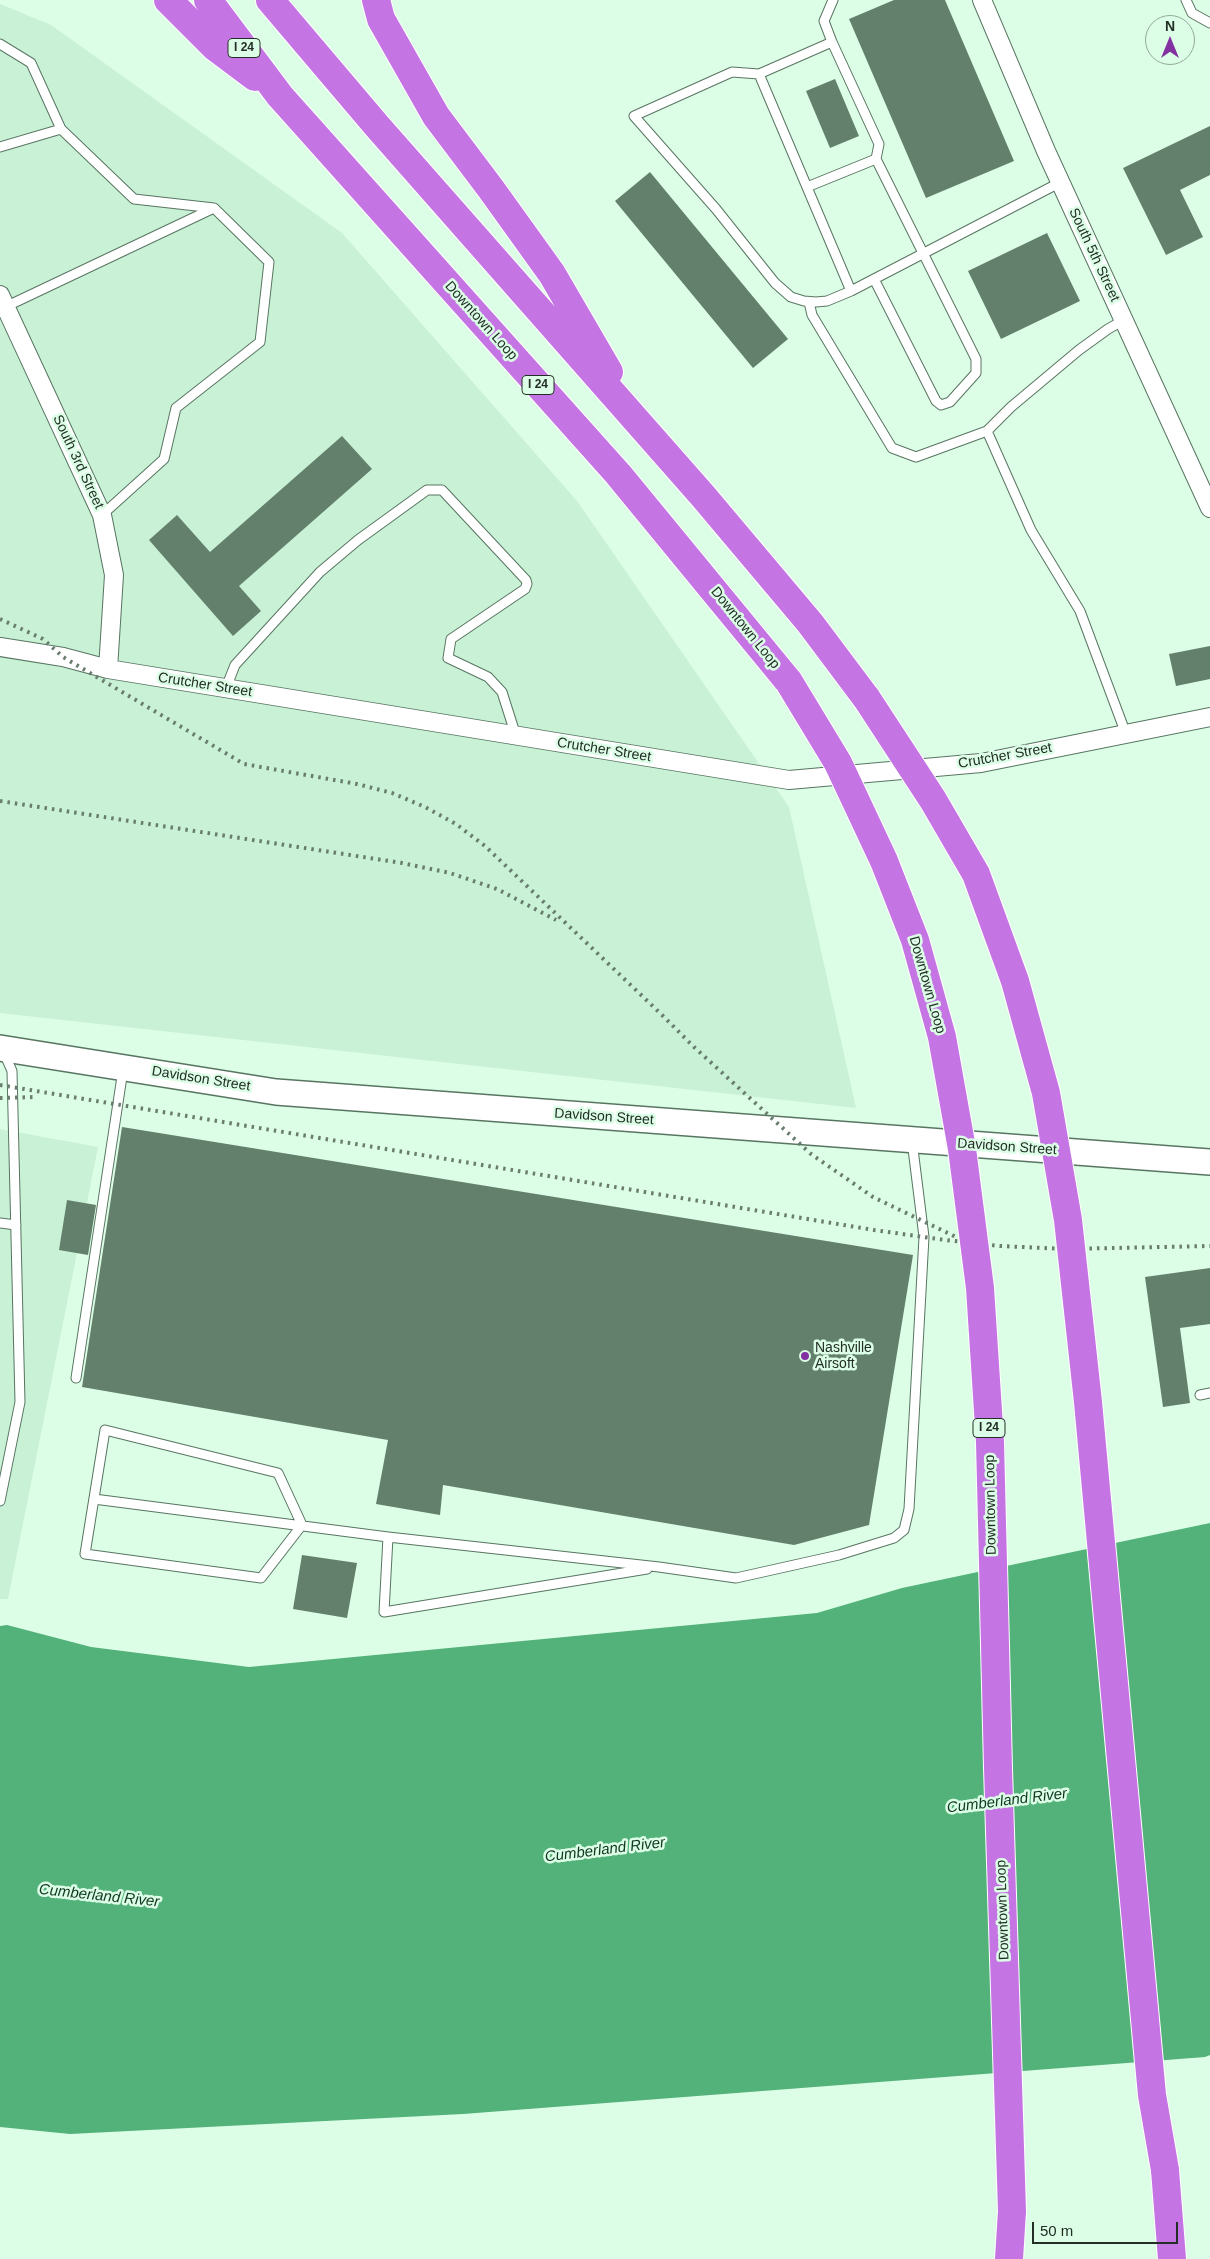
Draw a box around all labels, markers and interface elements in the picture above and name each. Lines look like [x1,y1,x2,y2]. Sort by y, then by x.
north arrow [1145,15,1195,65]
text: N [1165,18,1175,34]
road number: I 24 [228,38,260,58]
street label: South 5th Street [1065,206,1123,304]
street label: Downtown Loop [441,278,521,364]
road number: I 24 [522,376,554,394]
street label: South 3rd Street [49,412,107,512]
street label: Downtown Loop [707,584,783,672]
street label: Crutcher Street [157,669,253,701]
street label: Crutcher Street [556,734,652,766]
street label: Crutcher Street [957,739,1053,773]
street label: Downtown Loop [905,934,949,1036]
street label: Davidson Street [150,1063,252,1095]
street label: Davidson Street [554,1105,654,1129]
street label: Davidson Street [957,1135,1057,1159]
place label: Nashville Airsoft [815,1340,872,1372]
marker: Nashville Airsoft [799,1350,811,1362]
road number: I 24 [973,1419,1005,1438]
street label: Downtown Loop [982,1455,1000,1555]
water label: Cumberland River [946,1785,1068,1817]
water label: Cumberland River [544,1834,666,1866]
street label: Downtown Loop [993,1860,1013,1960]
water label: Cumberland River [38,1881,160,1911]
scale bar [1035,2212,1181,2244]
text: 50 m [1040,2222,1073,2239]

